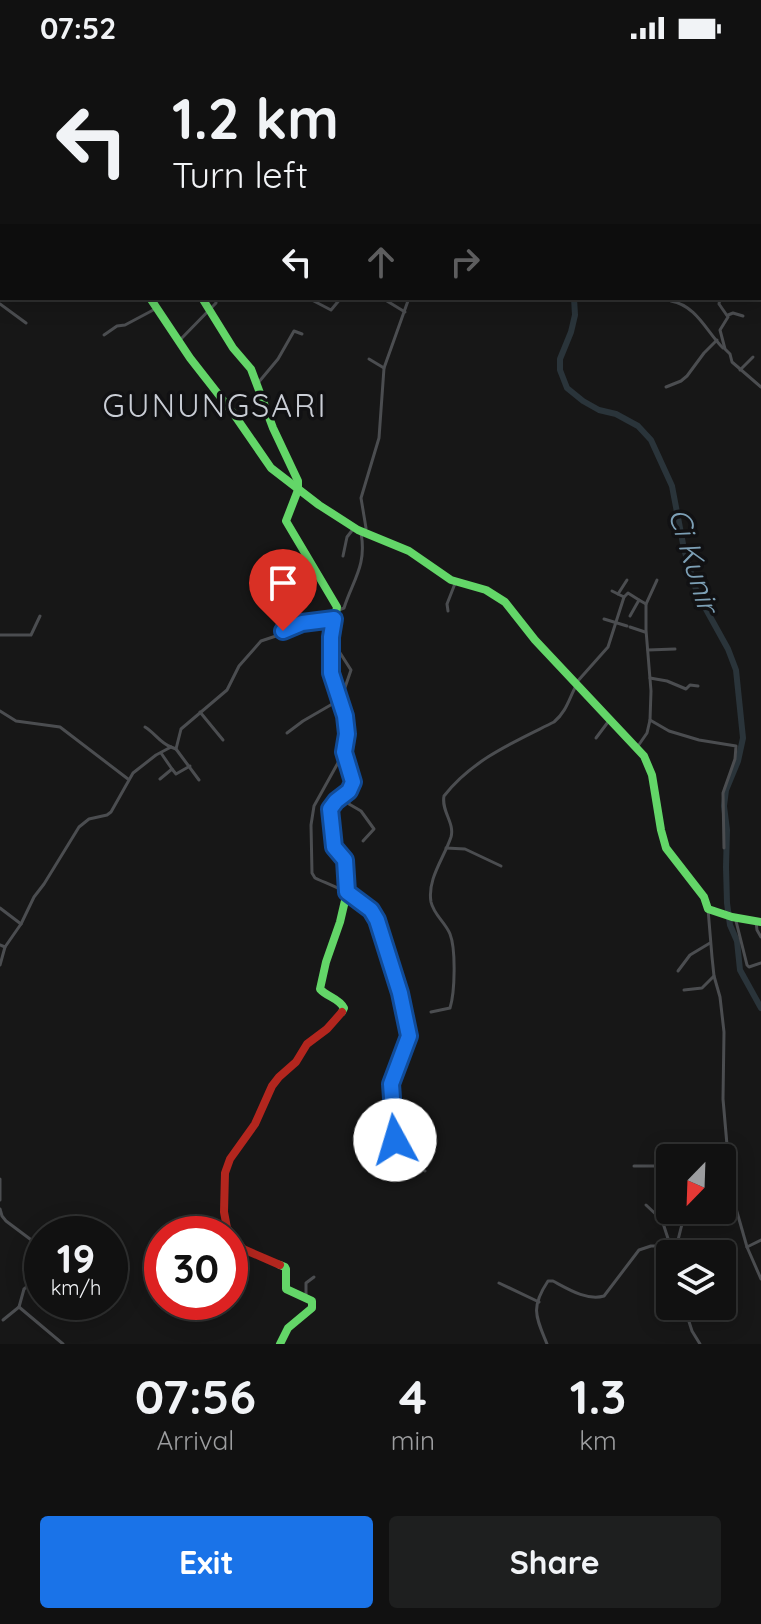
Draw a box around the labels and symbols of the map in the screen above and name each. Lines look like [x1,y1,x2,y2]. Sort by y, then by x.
district label: GUNUNGSARI [103,385,327,425]
water label: Ci Kunir [660,504,729,620]
pin [249,549,317,631]
position arrow [353,1098,437,1182]
north arrow [656,1144,736,1224]
speed limit sign: 30 [144,1216,248,1320]

